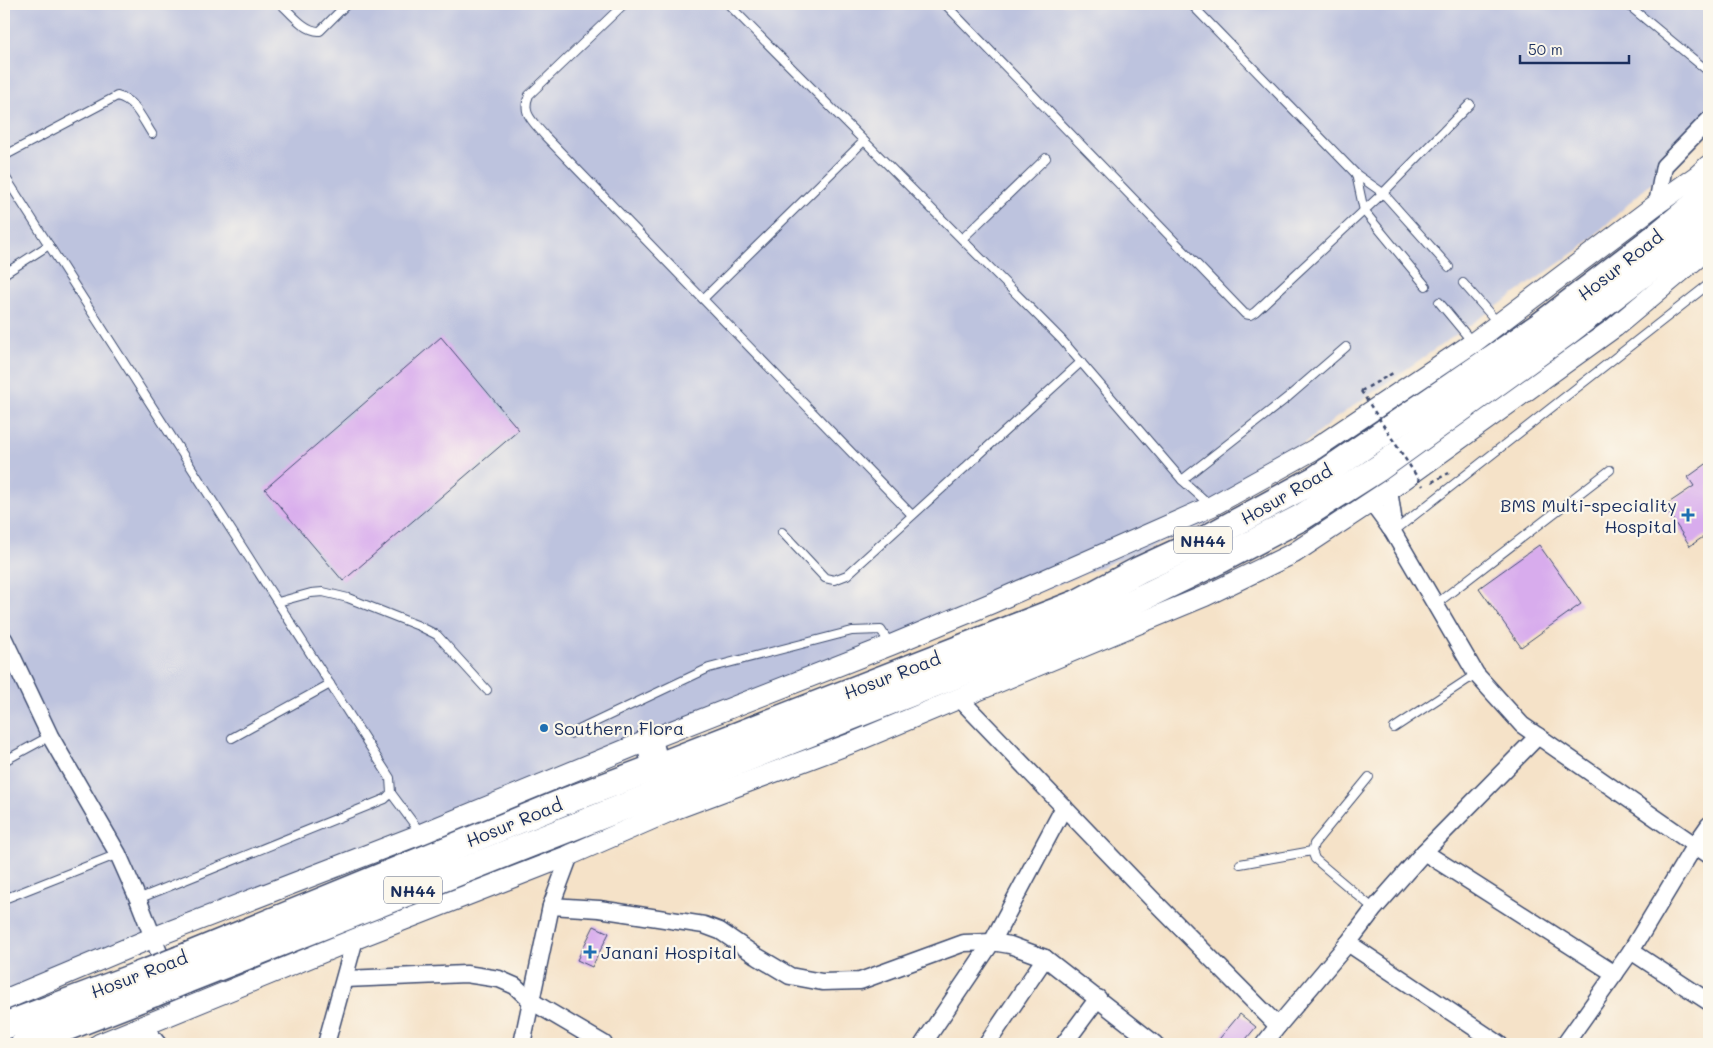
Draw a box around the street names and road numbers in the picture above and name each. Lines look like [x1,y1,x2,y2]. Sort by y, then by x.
street label: Hosur Road [1573,224,1667,306]
street label: Hosur Road [1236,458,1336,530]
road number: NH44 [1174,526,1232,554]
street label: Hosur Road [840,646,944,704]
street label: Hosur Road [462,792,566,852]
road number: NH44 [384,876,442,904]
street label: Hosur Road [87,945,191,1003]

